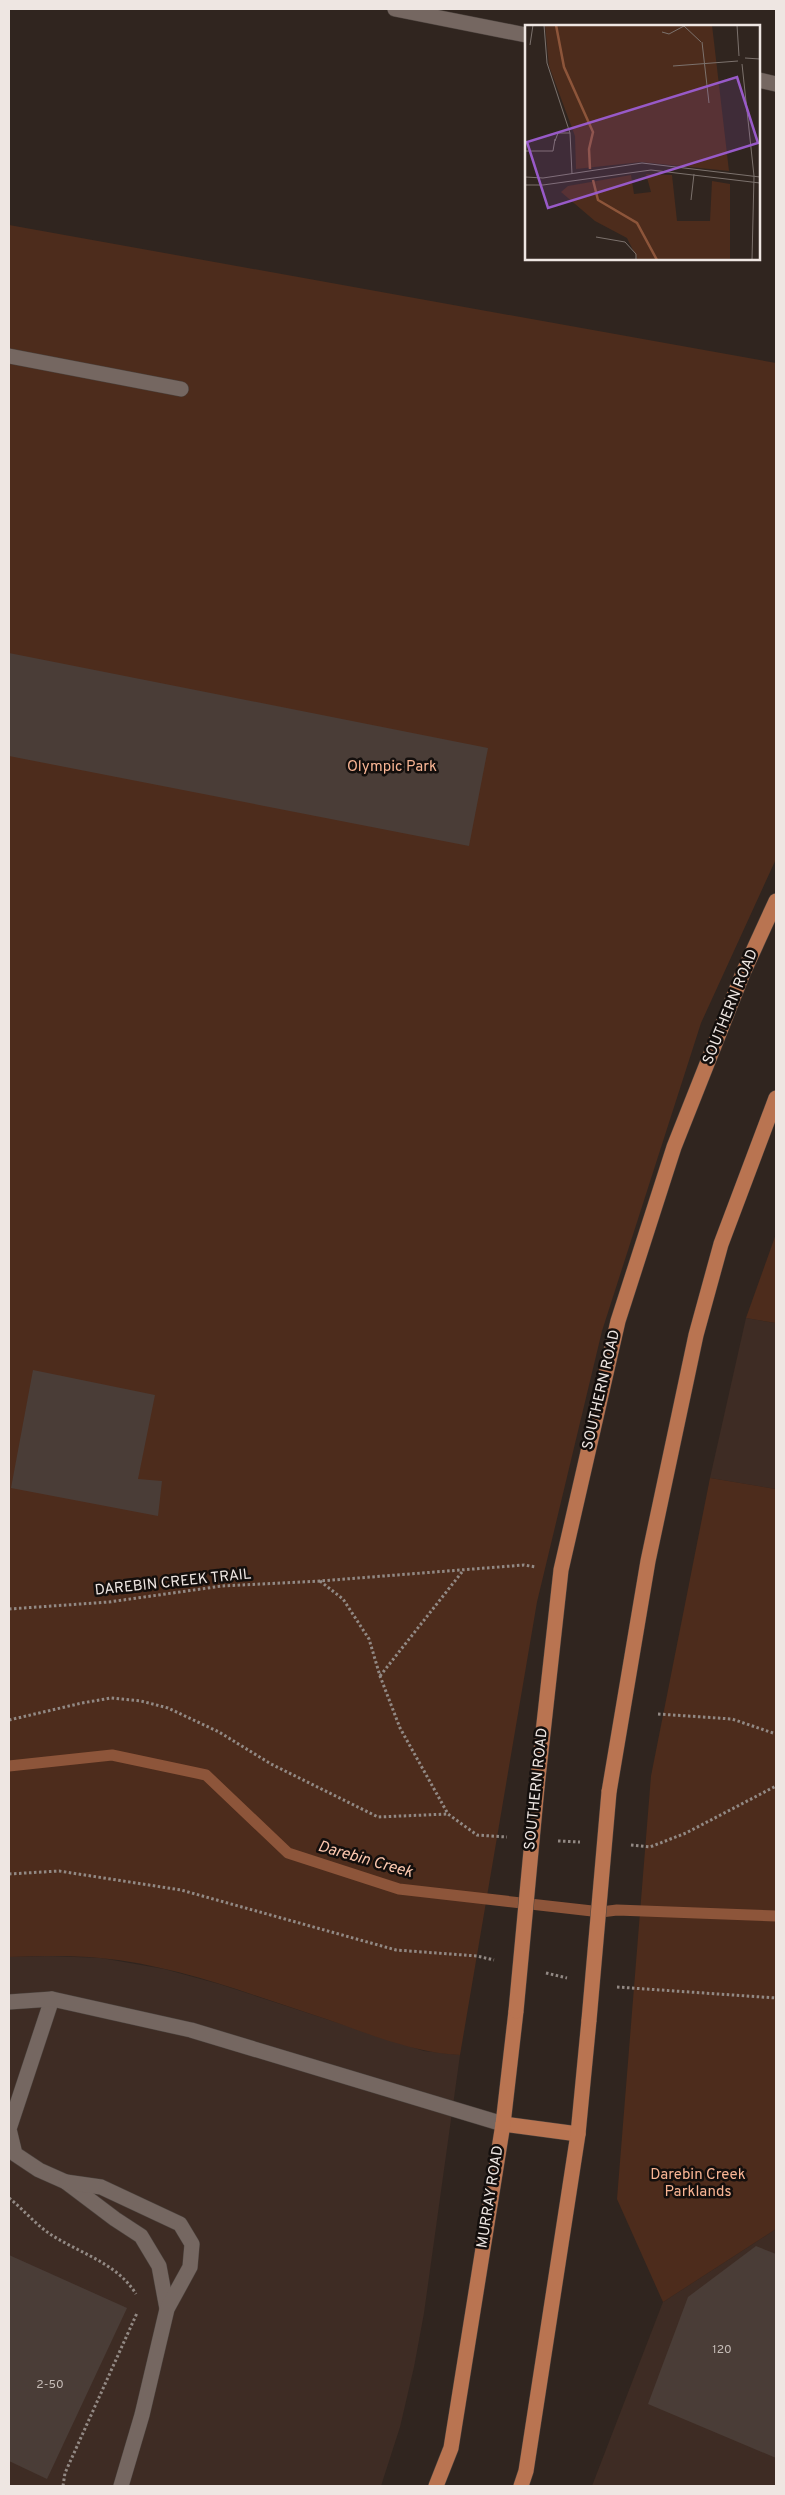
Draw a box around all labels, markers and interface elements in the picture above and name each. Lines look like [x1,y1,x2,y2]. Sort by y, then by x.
inset map [525,25,760,260]
park label: Olympic Park [347,758,437,777]
street label: SOUTHERN ROAD [699,947,763,1067]
street label: SOUTHERN ROAD [579,1328,625,1452]
street label: DAREBIN CREEK TRAIL [94,1565,252,1601]
street label: SOUTHERN ROAD [521,1727,553,1851]
water label: Darebin Creek [315,1837,416,1883]
street label: MURRAY ROAD [474,2144,508,2250]
park label: Darebin Creek Parklands [650,2166,746,2202]
house number: 120 [712,2342,732,2358]
house number: 2-50 [36,2377,64,2393]

